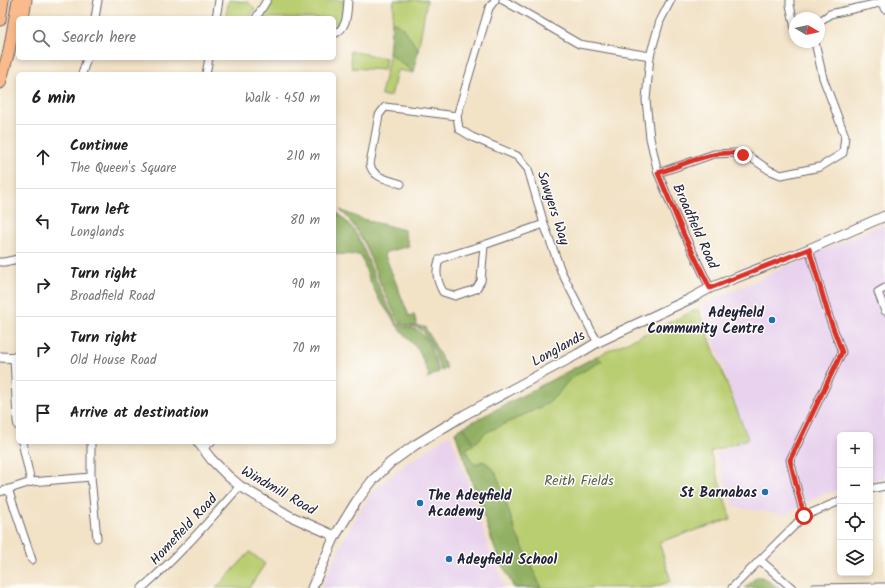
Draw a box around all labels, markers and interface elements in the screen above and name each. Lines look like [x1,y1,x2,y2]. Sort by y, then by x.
north arrow [789,12,825,48]
search box [16,16,336,60]
text: Search here [62,26,136,50]
icon: search [30,27,52,49]
text: 6 min [32,85,76,112]
text: Walk · 450 m [245,88,320,109]
text: Continue [70,134,128,158]
icon: ahead [32,146,54,168]
text: 210 m [286,146,320,167]
route end [734,146,752,164]
text: The Queen's Square [70,158,176,179]
street label: Sawyers Way [531,168,575,249]
street label: Broadfield Road [666,180,724,273]
text: Turn left [70,198,130,222]
icon: left [32,210,54,232]
text: 80 m [290,210,320,231]
text: Longlands [70,222,124,243]
text: Turn right [70,262,137,286]
icon: right [32,274,54,296]
text: 90 m [292,274,320,295]
text: Broadfield Road [70,286,155,307]
place label: Adeyfield Community Centre [647,302,764,340]
marker: Adeyfield Community Centre [767,315,777,325]
street label: Longlands [528,325,589,373]
text: Turn right [70,326,137,350]
icon: right [32,338,54,360]
text: 70 m [292,338,320,359]
text: Old House Road [70,350,156,371]
text: Arrive at destination [70,401,209,425]
icon: arrive [32,402,54,424]
map controls [837,432,873,576]
button: + [837,432,873,468]
street label: Windmill Road [237,460,321,522]
button: − [837,468,873,504]
park label: Reith Fields [544,470,614,492]
place label: St Barnabas [680,482,757,504]
place label: The Adeyfield Academy [428,485,512,523]
marker: St Barnabas [760,487,770,497]
street label: Homefield Road [145,488,223,570]
marker: The Adeyfield Academy [415,498,425,508]
button: locate [837,504,873,540]
route start [795,507,813,525]
button: layers [837,540,873,576]
place label: Adeyfield School [457,549,557,571]
marker: Adeyfield School [444,554,454,564]

